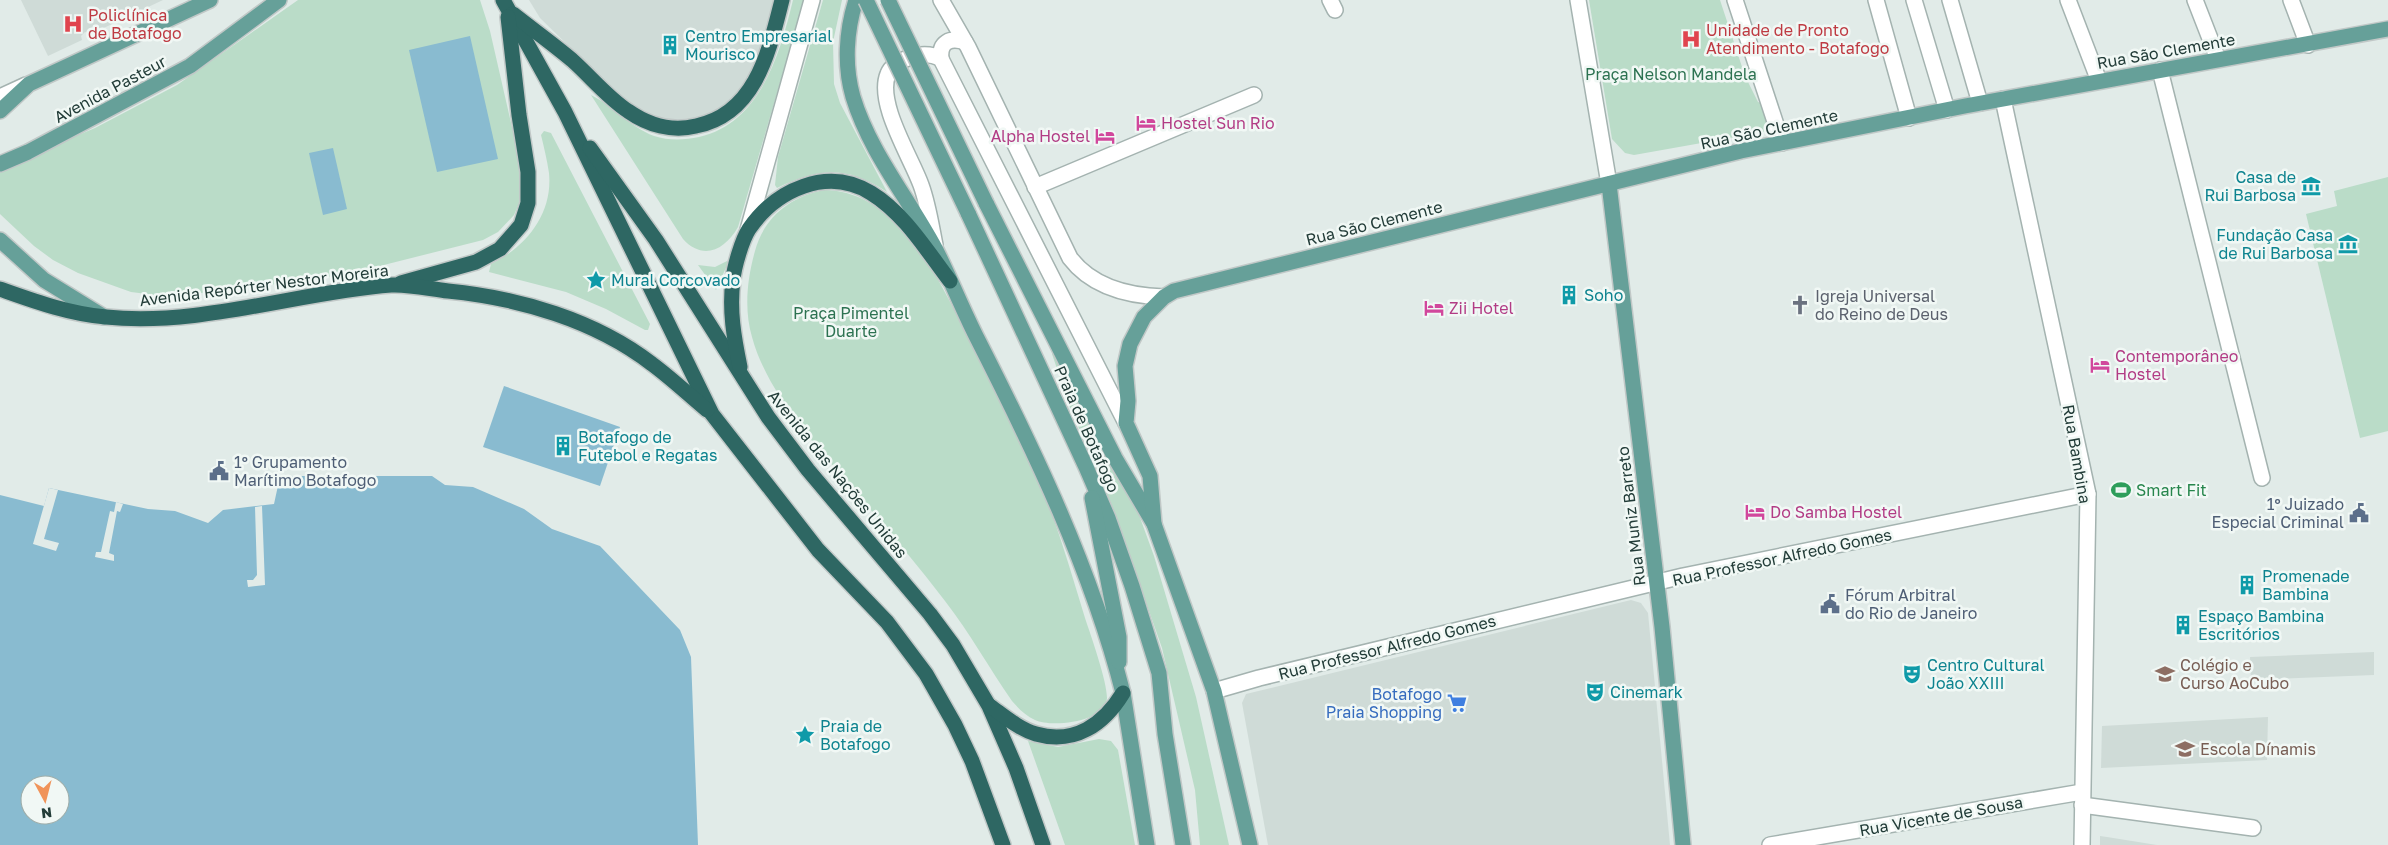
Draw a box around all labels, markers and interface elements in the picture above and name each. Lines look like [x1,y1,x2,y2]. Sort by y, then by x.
place label: Policlínica de Botafogo [88,5,182,43]
hospital icon: Policlínica de Botafogo [62,13,84,35]
place label: Unidade de Pronto Atendimento - Botafogo [1706,20,1889,58]
place label: Centro Empresarial Mourisco [685,26,832,64]
hospital icon: Unidade de Pronto Atendimento - Botafogo [1680,28,1702,50]
street label: Rua São Clemente [2095,29,2237,73]
building icon: Centro Empresarial Mourisco [659,34,681,56]
street label: Avenida Pasteur [51,51,169,127]
park label: Praça Nelson Mandela [1585,64,1757,84]
street label: Rua São Clemente [1698,105,1840,153]
hotel icon: Hostel Sun Rio [1135,112,1157,134]
place label: Hostel Sun Rio [1161,113,1275,133]
hotel icon: Alpha Hostel [1094,125,1116,147]
place label: Alpha Hostel [991,126,1090,146]
place label: Casa de Rui Barbosa [2205,167,2296,205]
museum icon: Casa de Rui Barbosa [2300,175,2322,197]
street label: Rua São Clemente [1304,196,1444,250]
place label: Fundação Casa de Rui Barbosa [2216,225,2333,263]
museum icon: Fundação Casa de Rui Barbosa [2337,233,2359,255]
street label: Avenida Repórter Nestor Moreira [138,260,390,310]
place icon: Mural Corcovado [585,269,607,291]
place label: Mural Corcovado [611,270,740,290]
building icon: Soho [1558,284,1580,306]
place label: Soho [1584,285,1623,305]
place label: Igreja Universal do Reino de Deus [1815,286,1948,324]
church icon: Igreja Universal do Reino de Deus [1789,294,1811,316]
hotel icon: Zii Hotel [1423,297,1445,319]
place label: Zii Hotel [1449,298,1514,318]
park label: Praça Pimentel Duarte [793,303,909,341]
place label: Contemporâneo Hostel [2115,346,2238,384]
hotel icon: Contemporâneo Hostel [2089,354,2111,376]
street label: Praia de Botafogo [1050,363,1124,495]
street label: Avenida das Nações Unidas [764,386,912,562]
street label: Rua Bambina [2058,403,2096,505]
place label: Botafogo de Futebol e Regatas [578,427,717,465]
building icon: Botafogo de Futebol e Regatas [552,435,574,457]
street label: Rua Muniz Barreto [1613,445,1649,587]
place label: 1º Grupamento Marítimo Botafogo [234,452,376,490]
public building icon: 1º Grupamento Marítimo Botafogo [208,460,230,482]
sports icon: Smart Fit [2110,479,2132,501]
place label: Smart Fit [2136,480,2207,500]
place label: 1º Juizado Especial Criminal [2212,494,2344,532]
hotel icon: Do Samba Hostel [1744,501,1766,523]
place label: Do Samba Hostel [1770,502,1902,522]
public building icon: 1º Juizado Especial Criminal [2348,502,2370,524]
street label: Rua Professor Alfredo Gomes [1671,524,1893,590]
place label: Promenade Bambina [2262,566,2350,604]
building icon: Promenade Bambina [2236,574,2258,596]
place label: Fórum Arbitral do Rio de Janeiro [1845,585,1977,623]
public building icon: Fórum Arbitral do Rio de Janeiro [1819,593,1841,615]
place label: Espaço Bambina Escritórios [2198,606,2324,644]
street label: Rua Professor Alfredo Gomes [1276,610,1498,684]
building icon: Espaço Bambina Escritórios [2172,614,2194,636]
place label: Centro Cultural João XXIII [1927,655,2045,693]
place label: Colégio e Curso AoCubo [2180,655,2289,693]
theatre icon: Centro Cultural João XXIII [1901,663,1923,685]
school or university icon: Colégio e Curso AoCubo [2154,663,2176,685]
theatre icon: Cinemark [1584,681,1606,703]
place label: Cinemark [1610,682,1683,702]
place label: Botafogo Praia Shopping [1326,684,1442,722]
supermarket icon: Botafogo Praia Shopping [1446,692,1468,714]
place label: Praia de Botafogo [820,716,890,754]
place icon: Praia de Botafogo [794,724,816,746]
school or university icon: Escola Dínamis [2174,738,2196,760]
place label: Escola Dínamis [2200,739,2316,759]
north arrow [20,775,70,825]
street label: Rua Vicente de Sousa [1858,792,2024,840]
text: N [40,804,53,822]

